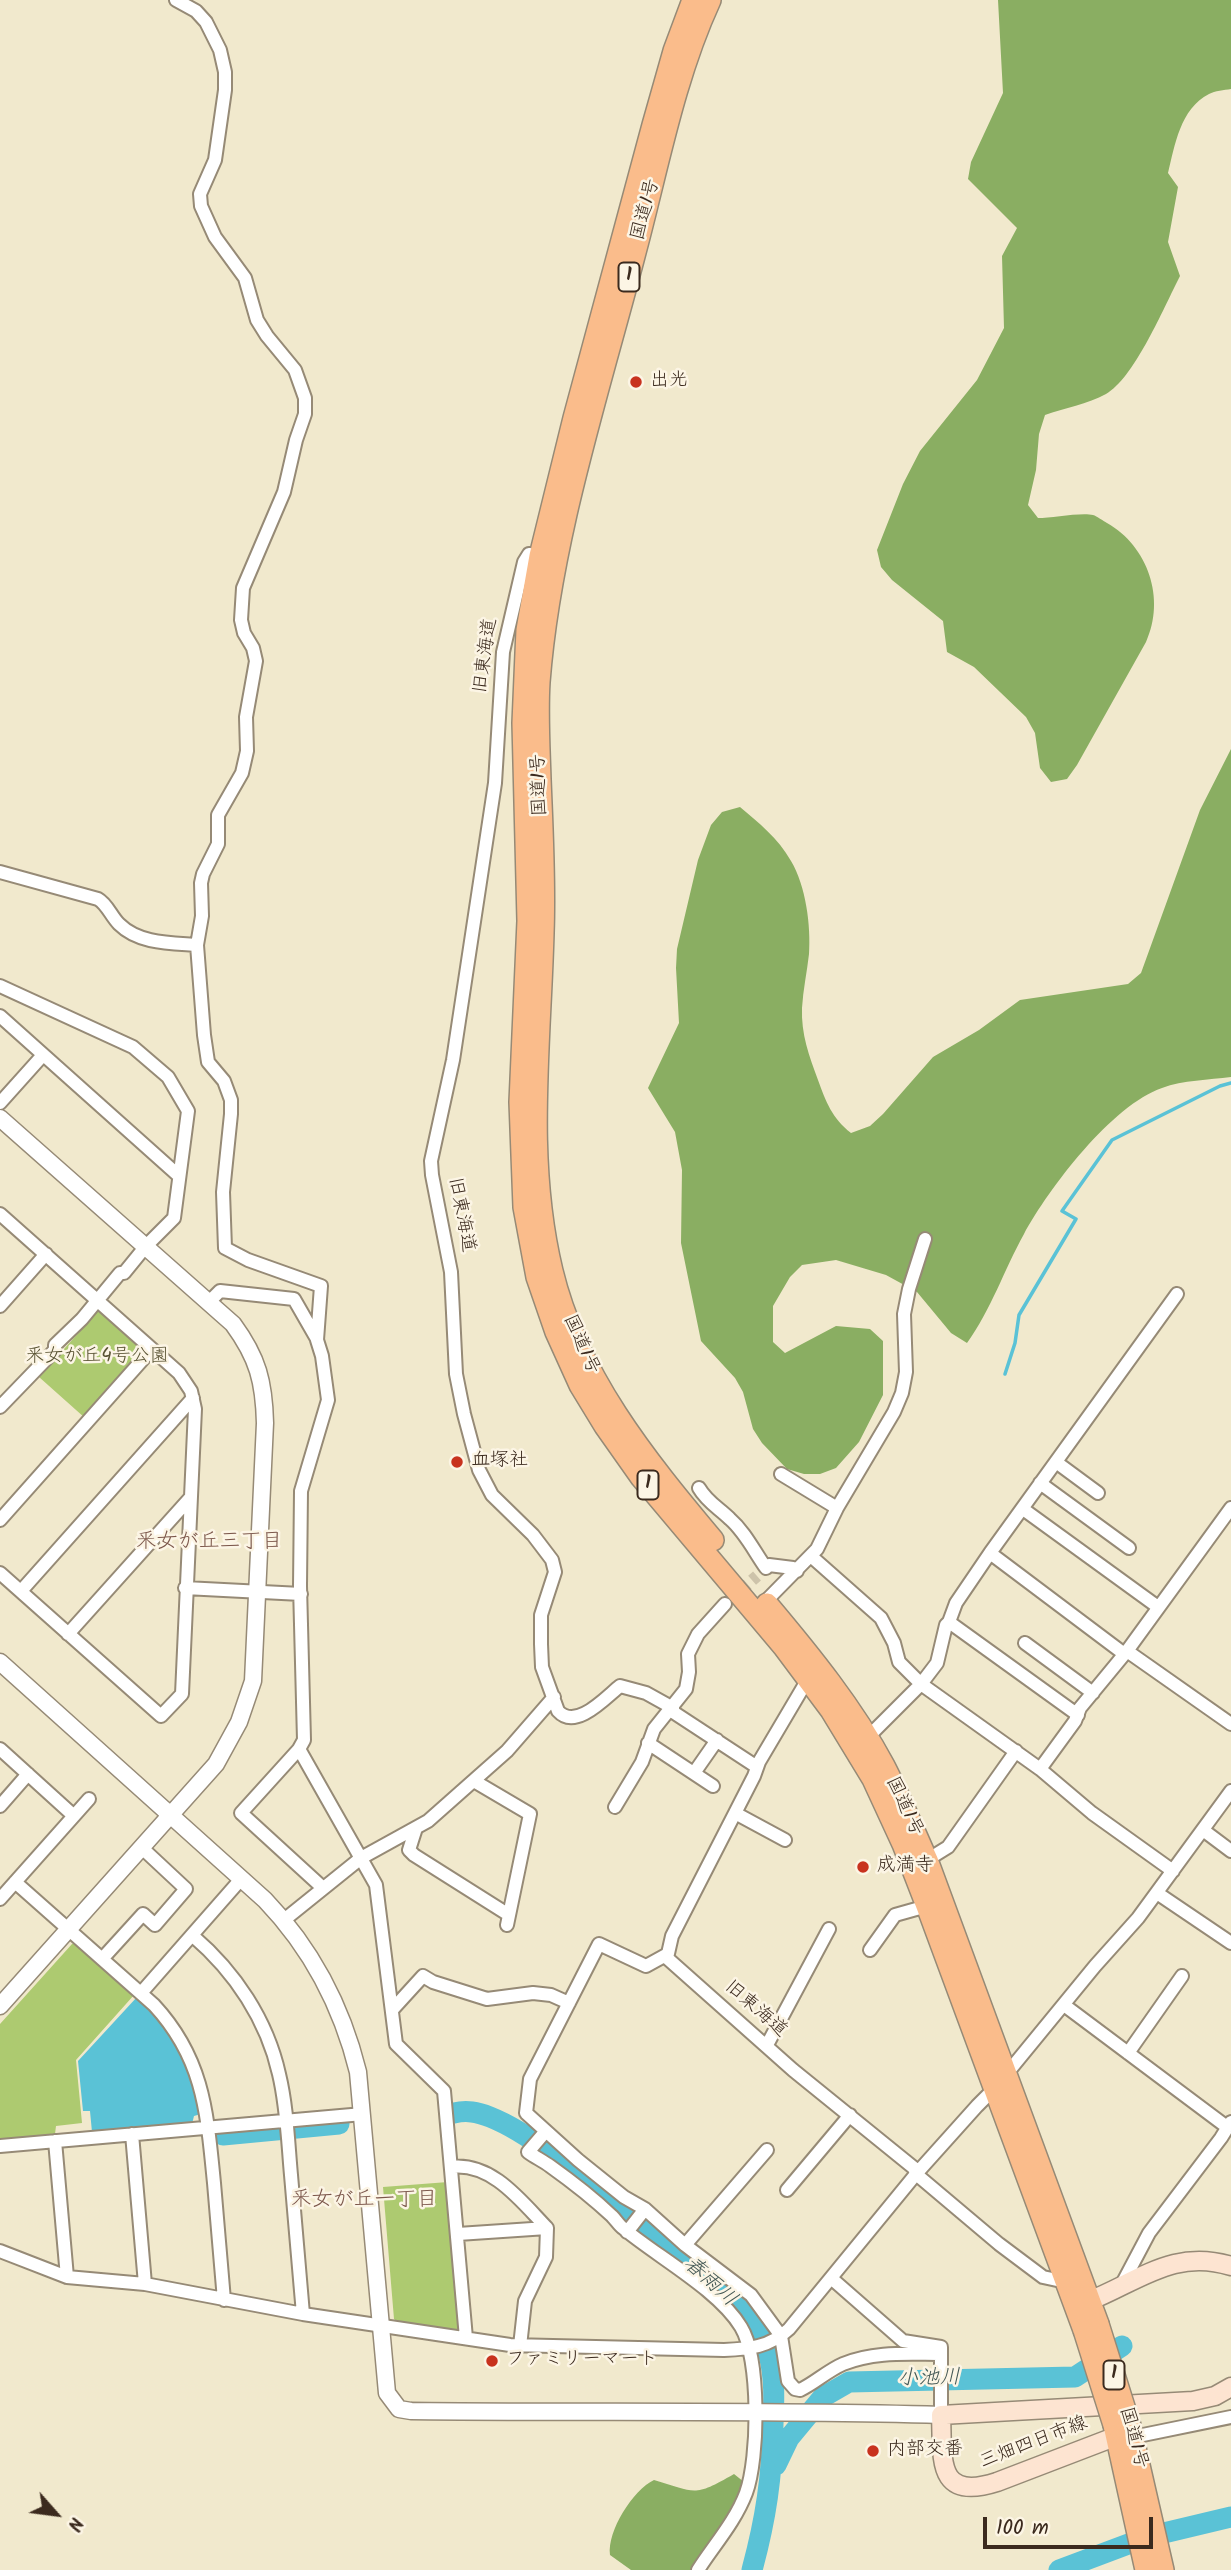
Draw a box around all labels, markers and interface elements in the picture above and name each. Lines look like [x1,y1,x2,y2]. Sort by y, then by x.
street label: 国道1号 [628,177,666,243]
road number: 1 [618,262,640,292]
place label: 出光 [650,371,688,393]
marker: 出光 [628,374,644,390]
street label: 旧東海道 [470,617,504,695]
street label: 国道1号 [529,753,553,817]
street label: 旧東海道 [442,1176,478,1254]
street label: 国道1号 [557,1312,603,1378]
park label: 釆女が丘4号公園 [25,1347,169,1369]
place label: 血塚社 [471,1451,528,1473]
marker: 血塚社 [449,1454,465,1470]
road number: 1 [638,1470,658,1500]
district label: 釆女が丘三丁目 [136,1530,282,1556]
street label: 国道1号 [879,1774,927,1840]
place label: 成満寺 [877,1856,934,1878]
marker: 成満寺 [855,1859,871,1875]
street label: 旧東海道 [719,1976,791,2044]
district label: 釆女が丘一丁目 [291,2188,437,2214]
water label: 春雨川 [677,2253,741,2313]
place label: ファミリーマート [506,2350,658,2372]
marker: ファミリーマート [484,2353,500,2369]
road number: 1 [1104,2360,1124,2390]
water label: 小池川 [897,2367,961,2393]
street label: 国道1号 [1113,2405,1151,2471]
street label: 三畑四日市線 [977,2413,1091,2475]
place label: 内部交番 [887,2440,963,2462]
marker: 内部交番 [865,2443,881,2459]
north arrow [21,2479,91,2549]
scale bar [986,2504,1156,2548]
text: N [58,2512,91,2536]
text: 100 m [996,2512,1049,2545]

